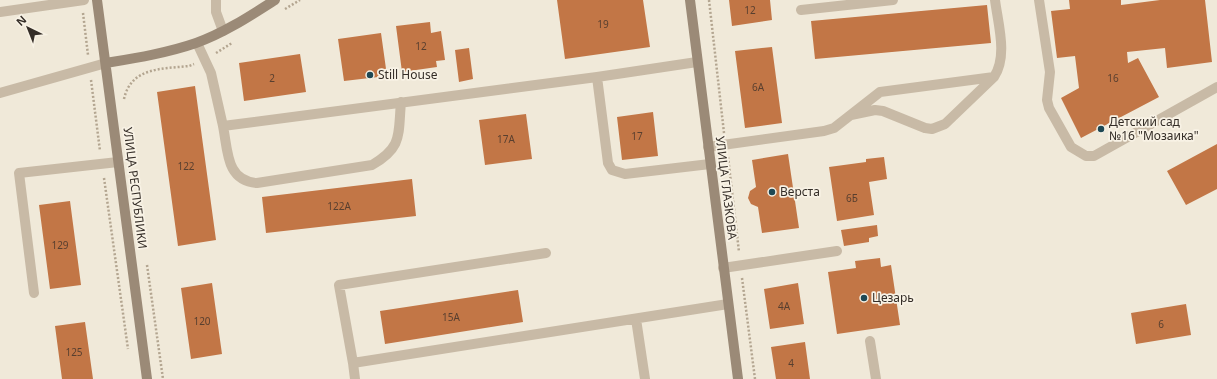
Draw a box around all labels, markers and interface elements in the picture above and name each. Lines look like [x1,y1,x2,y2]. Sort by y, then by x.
house number: 12 [744,3,756,17]
north arrow [8,8,48,48]
text: N [12,12,29,29]
house number: 19 [597,17,609,31]
house number: 12 [415,39,427,53]
place label: Still House [378,66,438,83]
marker: Still House [365,70,375,80]
house number: 2 [269,71,275,85]
house number: 16 [1107,71,1119,85]
house number: 6А [752,80,765,94]
place label: Детский сад №16 "Мозаика" [1109,113,1199,144]
marker: Детский сад №16 "Мозаика" [1096,124,1106,134]
street label: УЛИЦА РЕСПУБЛИКИ [120,126,151,250]
house number: 17 [631,129,643,143]
house number: 17А [497,132,516,146]
street label: УЛИЦА ГЛАЗКОВА [712,135,741,241]
house number: 122 [177,159,195,173]
place label: Верста [780,183,820,200]
marker: Верста [767,187,777,197]
house number: 6Б [846,191,858,205]
house number: 122А [327,199,351,213]
house number: 129 [51,238,69,252]
place label: Цезарь [872,289,914,306]
marker: Цезарь [859,293,869,303]
house number: 4А [778,299,791,313]
house number: 15А [442,310,461,324]
house number: 120 [193,314,211,328]
house number: 6 [1158,317,1164,331]
house number: 125 [65,345,83,359]
house number: 4 [788,356,794,370]

